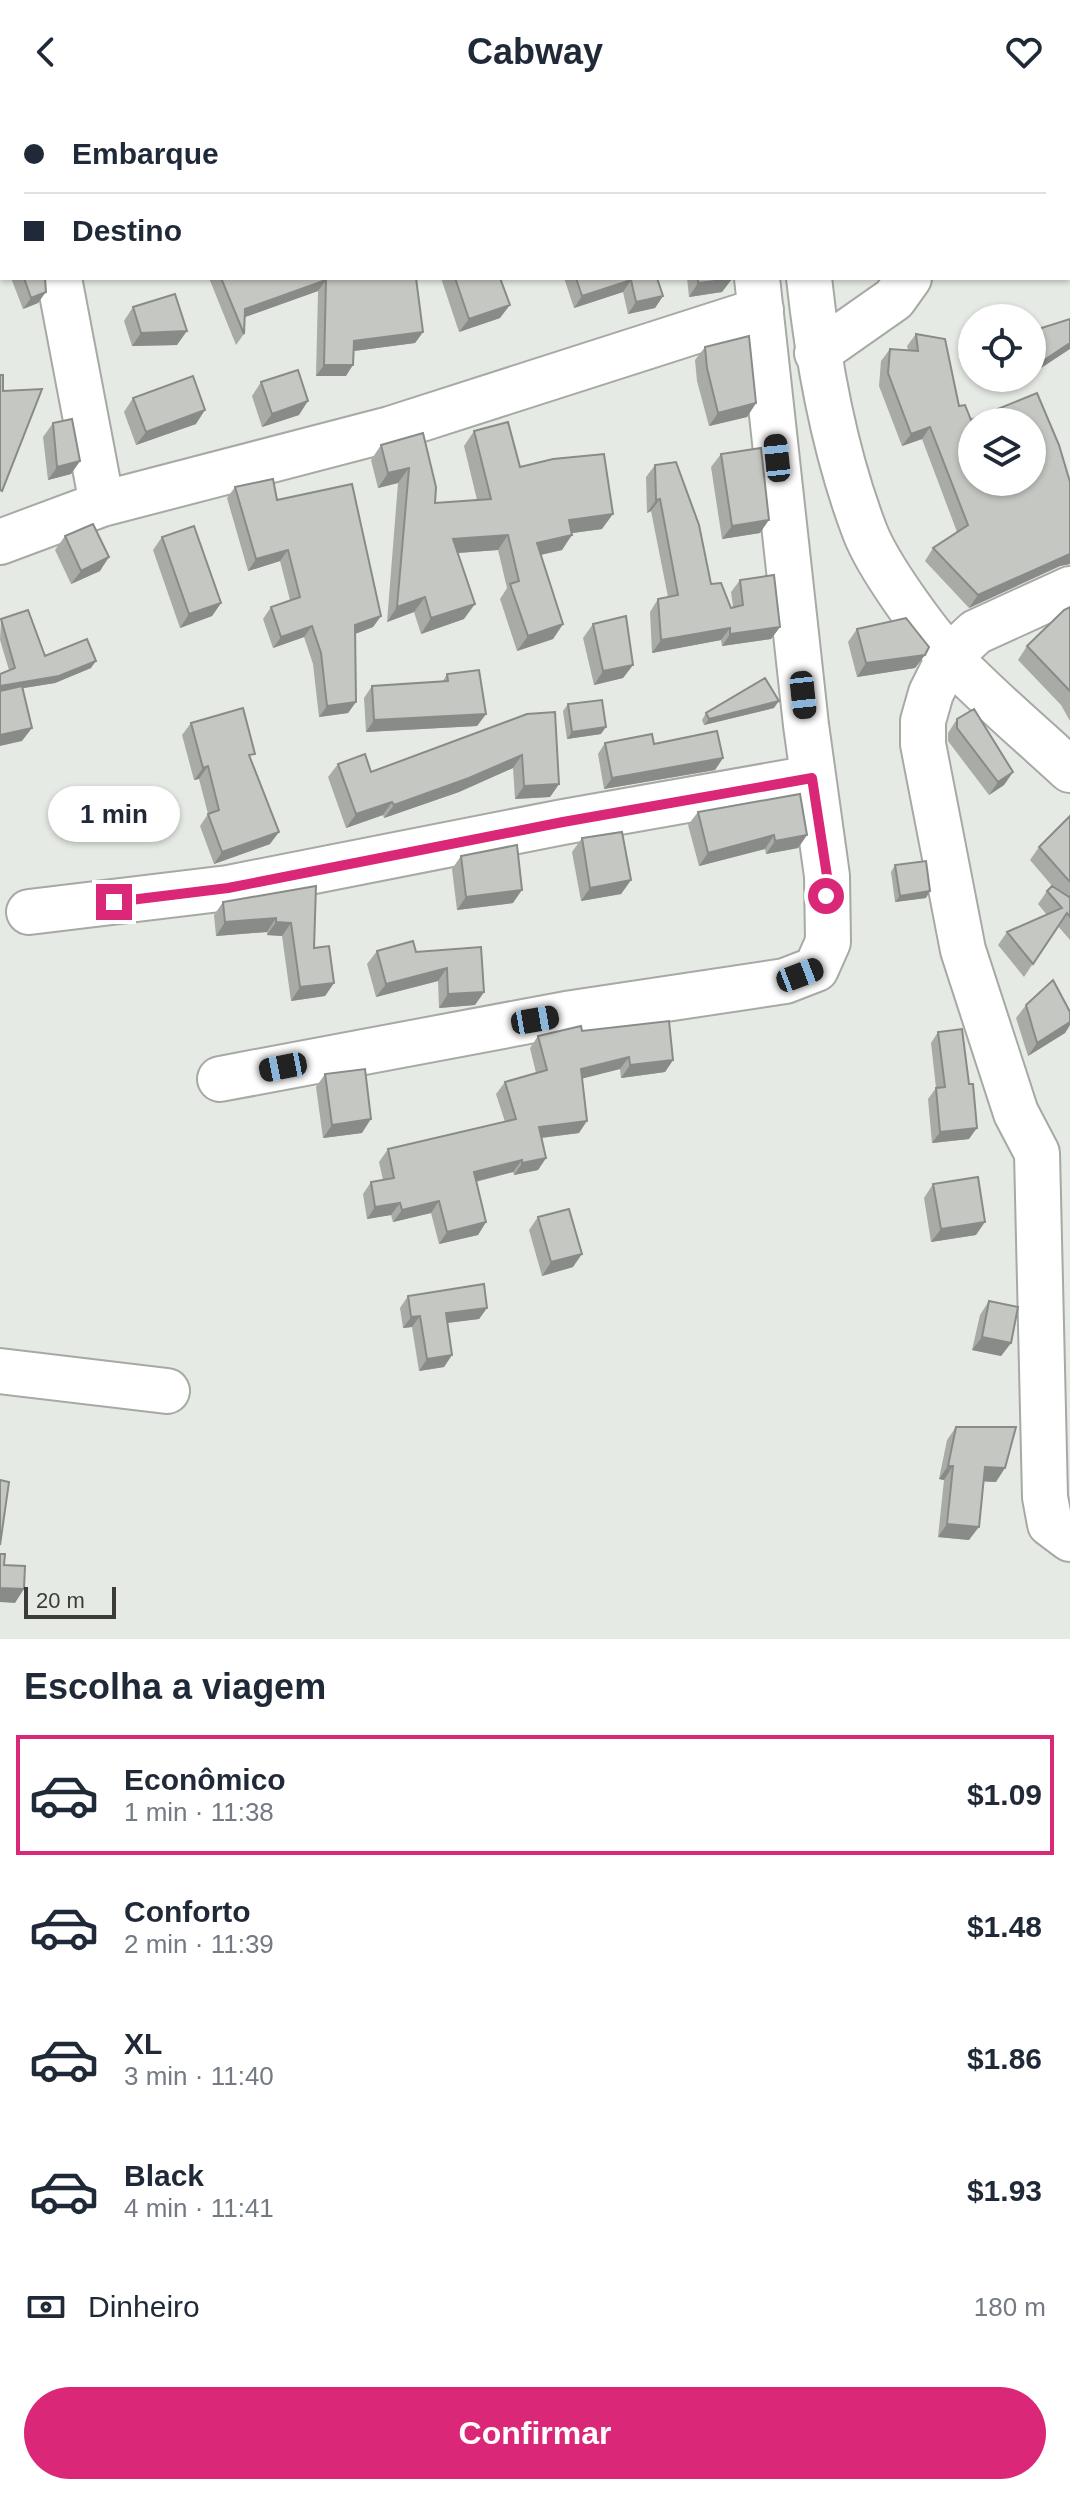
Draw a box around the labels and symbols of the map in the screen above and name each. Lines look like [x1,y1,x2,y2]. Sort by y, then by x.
car [763,433,791,483]
car [789,670,817,720]
callout: 1 min [48,786,180,842]
route start [808,878,844,914]
route end [96,884,132,920]
car [773,955,827,995]
car [509,1004,561,1036]
car [257,1051,309,1083]
scale bar [24,1583,116,1619]

